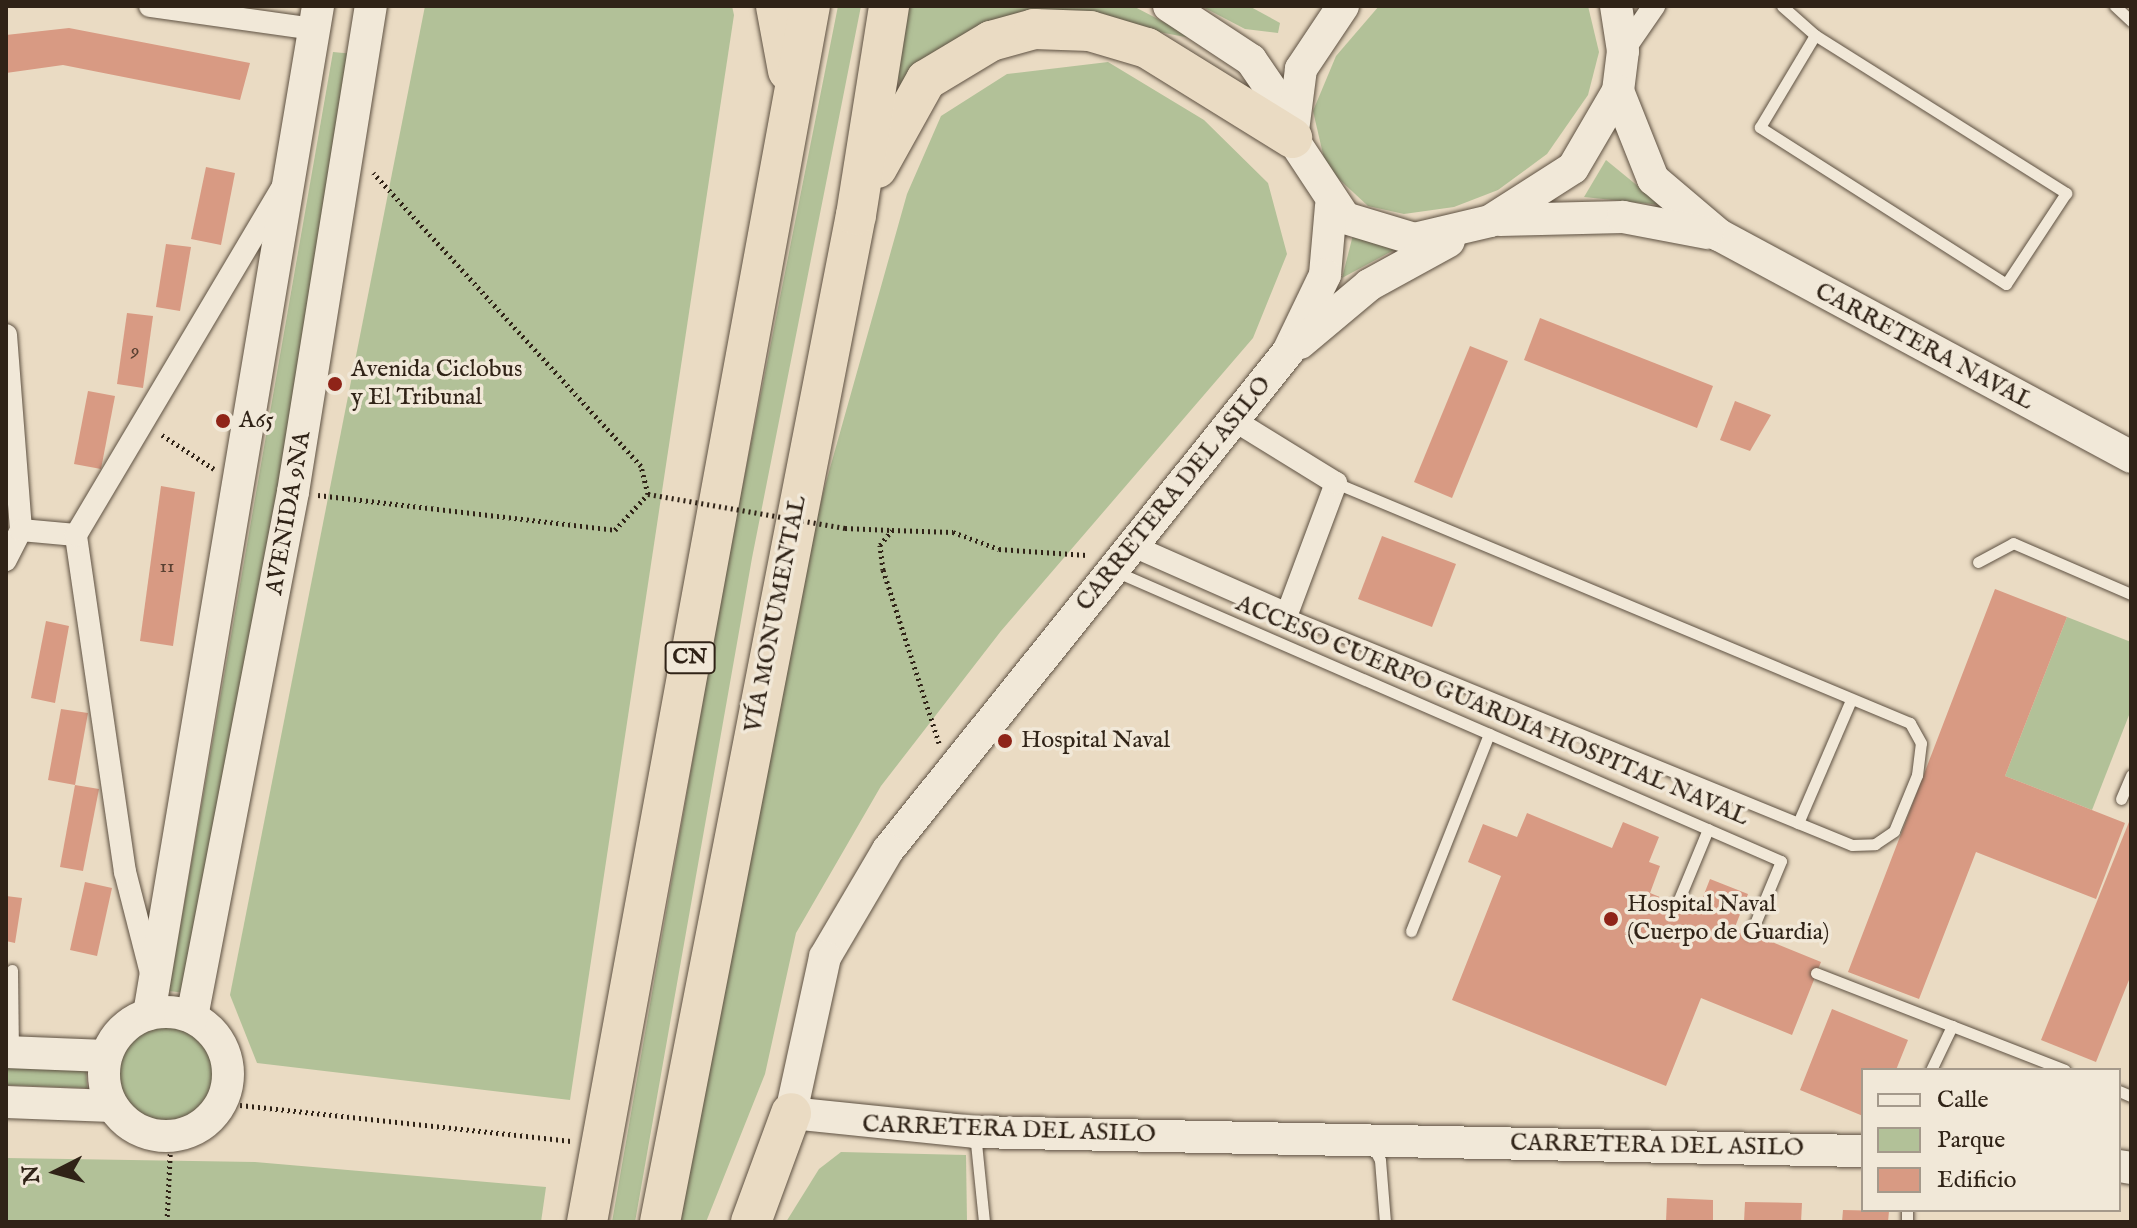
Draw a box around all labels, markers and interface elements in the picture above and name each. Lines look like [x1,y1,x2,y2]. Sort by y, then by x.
street label: CARRETERA NAVAL [1810,277,2038,417]
house number: 9 [131,338,139,362]
place label: Avenida Ciclobus y El Tribunal [351,356,522,412]
street label: CARRETERA DEL ASILO [1070,371,1278,617]
marker: Avenida Ciclobus y El Tribunal [326,375,344,393]
place label: A65 [239,407,274,435]
marker: A65 [214,412,232,430]
street label: AVENIDA 9NA [260,429,318,597]
street label: VÍA MONUMENTAL [739,493,813,735]
house number: 11 [160,554,174,578]
street label: ACCESO CUERPO GUARDIA HOSPITAL NAVAL [1231,589,1753,833]
road number: CN [664,640,716,676]
place label: Hospital Naval [1021,727,1170,755]
marker: Hospital Naval [996,732,1014,750]
place label: Hospital Naval (Cuerpo de Guardia) [1627,891,1829,947]
marker: Hospital Naval (Cuerpo de Guardia) [1602,910,1620,928]
legend [1861,1068,2121,1212]
text: Calle [1937,1085,1989,1116]
street label: CARRETERA DEL ASILO [862,1110,1156,1150]
text: Parque [1937,1125,2005,1156]
street label: CARRETERA DEL ASILO [1510,1129,1804,1163]
north arrow [16,1132,96,1212]
text: N [17,1164,47,1185]
text: Edificio [1937,1165,2016,1196]

